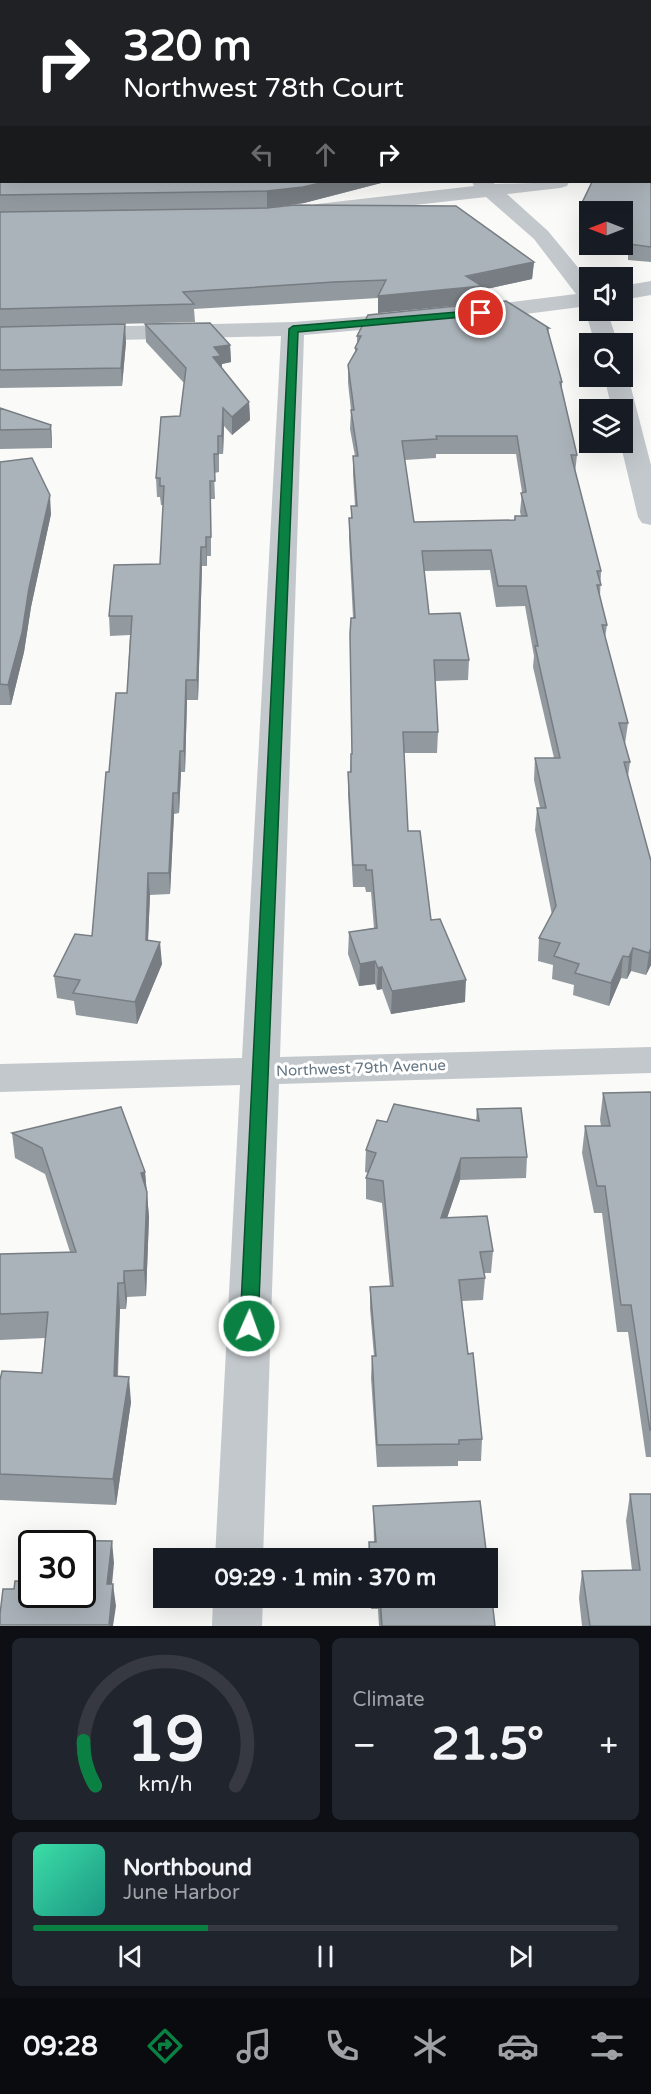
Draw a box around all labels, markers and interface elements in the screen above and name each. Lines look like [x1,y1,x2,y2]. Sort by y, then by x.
text: 320 m [123,21,252,72]
icon: right [24,24,102,102]
text: Northwest 78th Court [123,72,404,105]
icon: left [246,138,279,171]
icon: ahead [309,138,342,171]
icon: right [372,138,405,171]
north arrow [579,201,633,255]
map controls [579,201,633,453]
button: sound [579,267,633,321]
pin [455,287,506,338]
icon: arrive [464,296,497,329]
button: search [579,333,633,387]
button: layers [579,399,633,453]
street label: Northwest 79th Avenue [276,1056,446,1080]
position arrow [217,1294,281,1358]
speed limit sign: 30 [18,1530,96,1608]
text: 09:29 · 1 min · 370 m [215,1565,436,1591]
text: Climate [353,1688,425,1712]
text: 19 [127,1703,205,1778]
text: 21.5° [431,1718,544,1772]
text: − [353,1726,376,1765]
text: + [599,1726,618,1765]
text: km/h [139,1771,193,1797]
text: Northbound [123,1855,252,1881]
text: June Harbor [123,1881,240,1905]
icon: previous [114,1940,147,1973]
icon: pause [309,1940,342,1973]
icon: next [504,1940,537,1973]
icon: directions [144,2025,186,2067]
icon: music [233,2025,275,2067]
icon: phone [321,2025,363,2067]
icon: climate [409,2025,451,2067]
icon: car [497,2025,539,2067]
icon: filters [586,2025,628,2067]
text: 09:28 [23,2030,98,2063]

